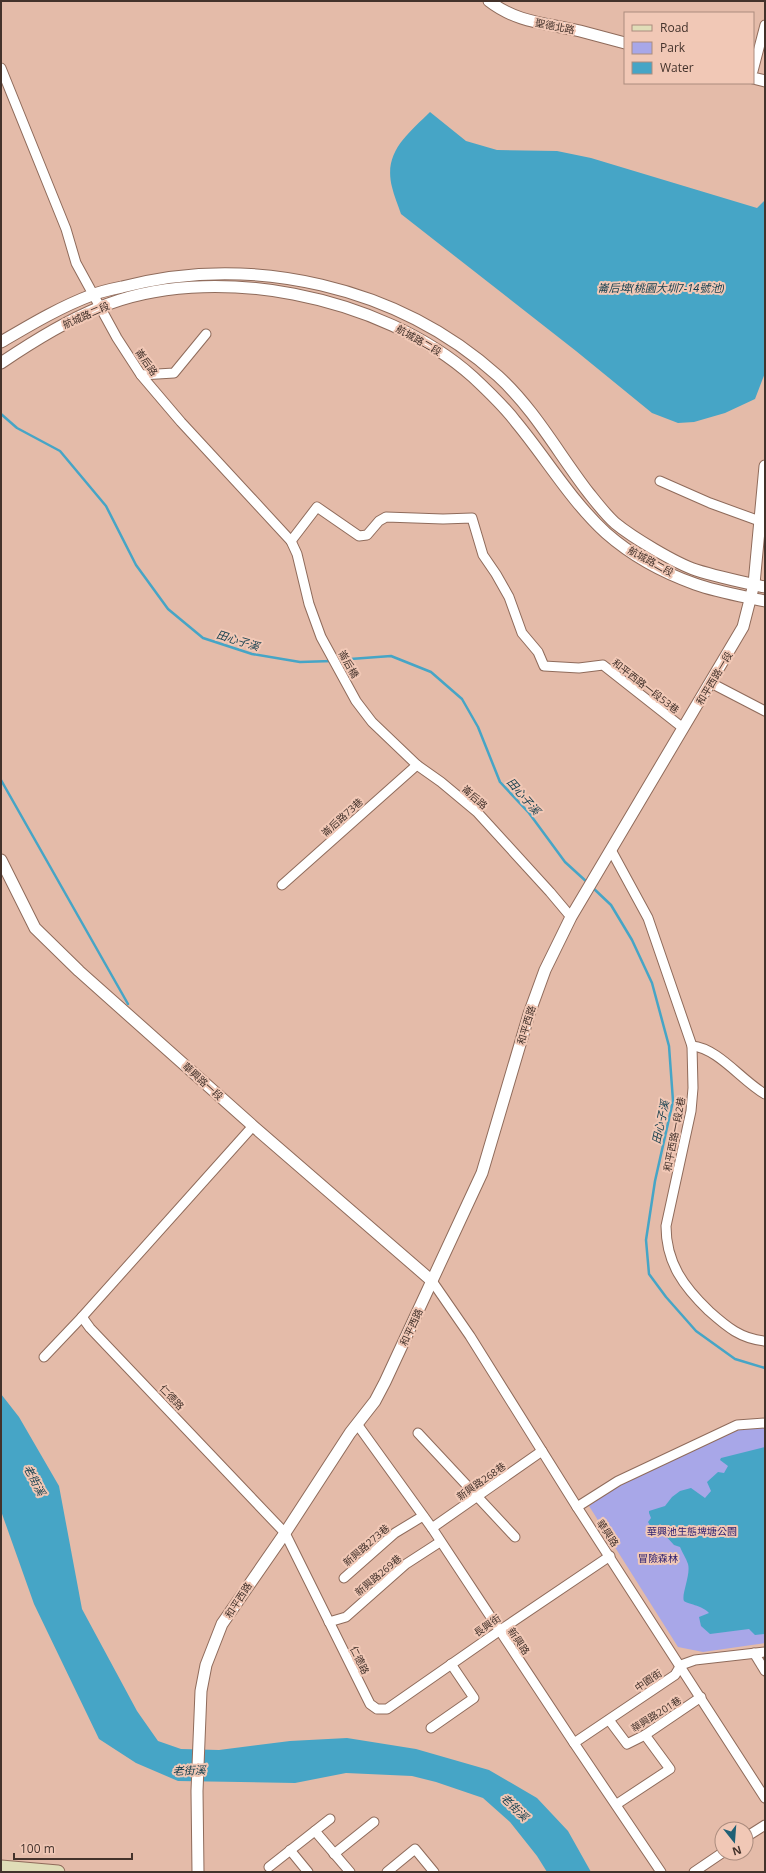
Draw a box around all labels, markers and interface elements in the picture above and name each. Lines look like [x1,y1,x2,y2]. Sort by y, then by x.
legend [624,12,754,84]
street label: 聖德北路 [534,15,576,37]
text: Road [660,19,689,36]
text: Park [660,39,686,56]
text: Water [660,59,694,76]
water label: 崙后埤(桃園大圳7-14號池) [598,280,724,295]
street label: 航城路二段 [60,298,112,332]
street label: 航城路二段 [394,321,444,359]
street label: 崙后路 [133,346,161,378]
street label: 航城路二段 [626,543,676,579]
water label: 田心子溪 [215,626,263,654]
street label: 崙后橋 [336,647,362,681]
street label: 和平西路一段 [693,649,735,707]
street label: 和平西路一段53巷 [610,655,682,717]
water label: 田心子溪 [504,774,545,819]
street label: 崙后路 [459,782,491,812]
street label: 崙后路73巷 [318,795,366,839]
street label: 和平西路 [513,1004,539,1046]
street label: 華興路一段 [180,1059,226,1103]
street label: 和平西路一段2巷 [660,1096,688,1172]
water label: 田心子溪 [648,1097,672,1145]
street label: 和平西路 [396,1306,426,1348]
street label: 仁德路 [157,1381,187,1413]
street label: 新興路268巷 [454,1459,508,1503]
water label: 老街溪 [21,1462,50,1500]
street label: 華興路 [594,1517,622,1549]
street label: 新興路273巷 [340,1521,392,1569]
park label: 華興池生態埤塘公園 [647,1524,737,1538]
street label: 新興路269巷 [352,1551,404,1599]
park label: 冒險森林 [638,1551,678,1565]
street label: 和平西路 [221,1579,255,1621]
street label: 長興街 [471,1611,503,1639]
street label: 新興路 [505,1625,533,1657]
street label: 仁德路 [347,1643,373,1677]
street label: 中園街 [632,1666,664,1694]
street label: 華興路201巷 [628,1693,684,1735]
water label: 老街溪 [172,1762,208,1778]
water label: 老街溪 [498,1790,534,1825]
north arrow [714,1821,754,1861]
scale bar [14,1835,132,1861]
text: 100 m [20,1840,55,1857]
text: N [731,1843,744,1860]

